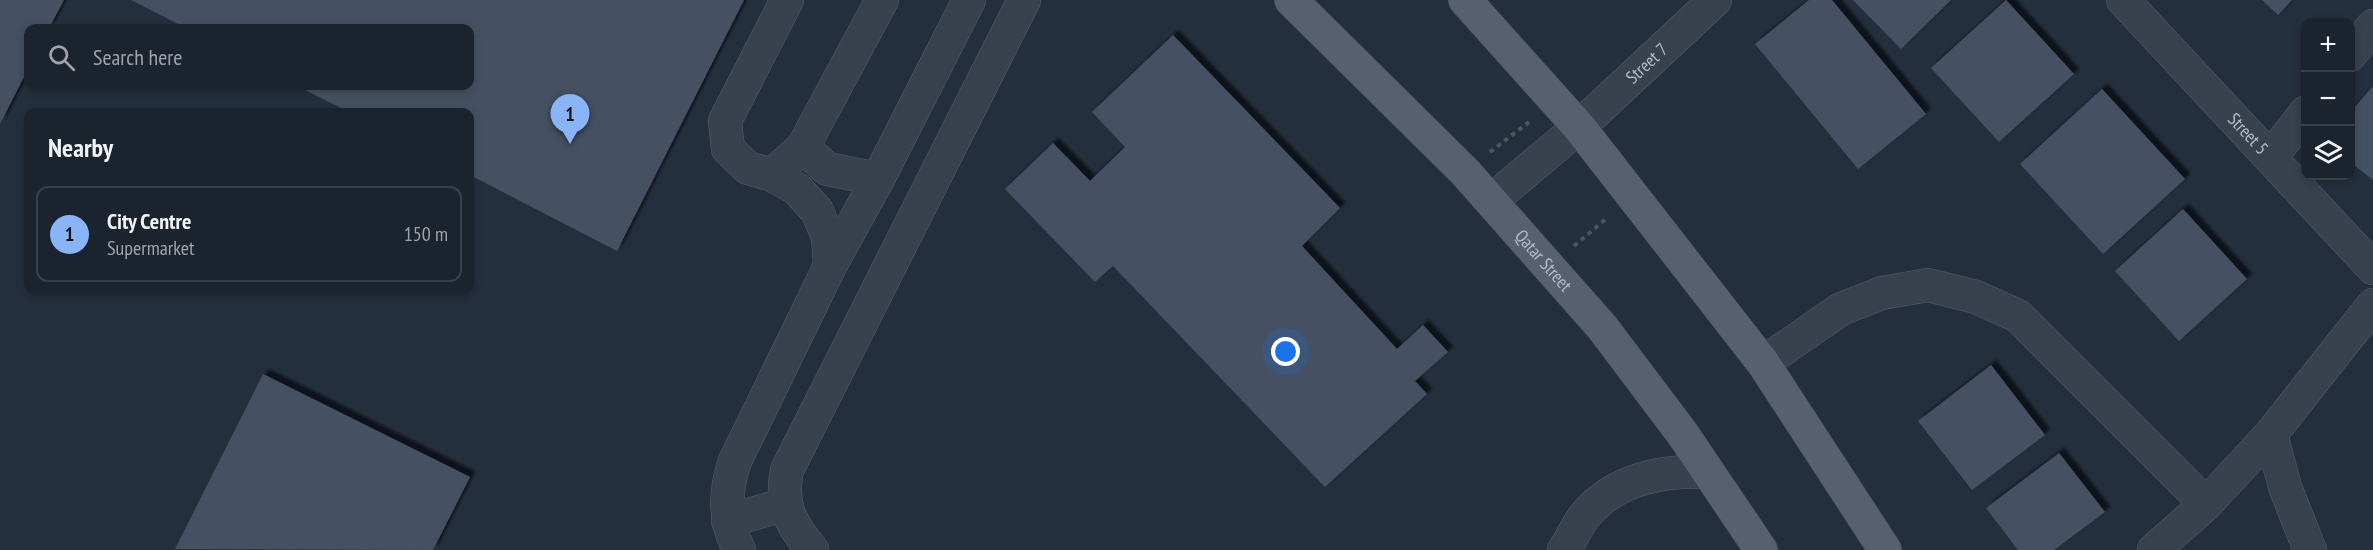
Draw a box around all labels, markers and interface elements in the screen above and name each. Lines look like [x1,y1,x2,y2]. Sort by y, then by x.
map controls [2301,18,2355,180]
button: + [2301,18,2355,72]
search box [24,24,474,90]
street label: Street 7 [1621,38,1672,88]
icon: search [45,41,78,74]
text: Search here [93,43,182,71]
button: − [2301,72,2355,126]
pin: 1 [550,94,590,144]
street label: Street 5 [2223,108,2273,159]
button: layers [2301,126,2355,180]
text: Nearby [48,131,113,164]
text: City Centre [107,207,191,235]
text: 1 [65,221,74,247]
text: 150 m [404,221,448,247]
street label: Qatar Street [1510,225,1577,296]
text: Supermarket [107,235,195,261]
your location [1271,337,1300,366]

